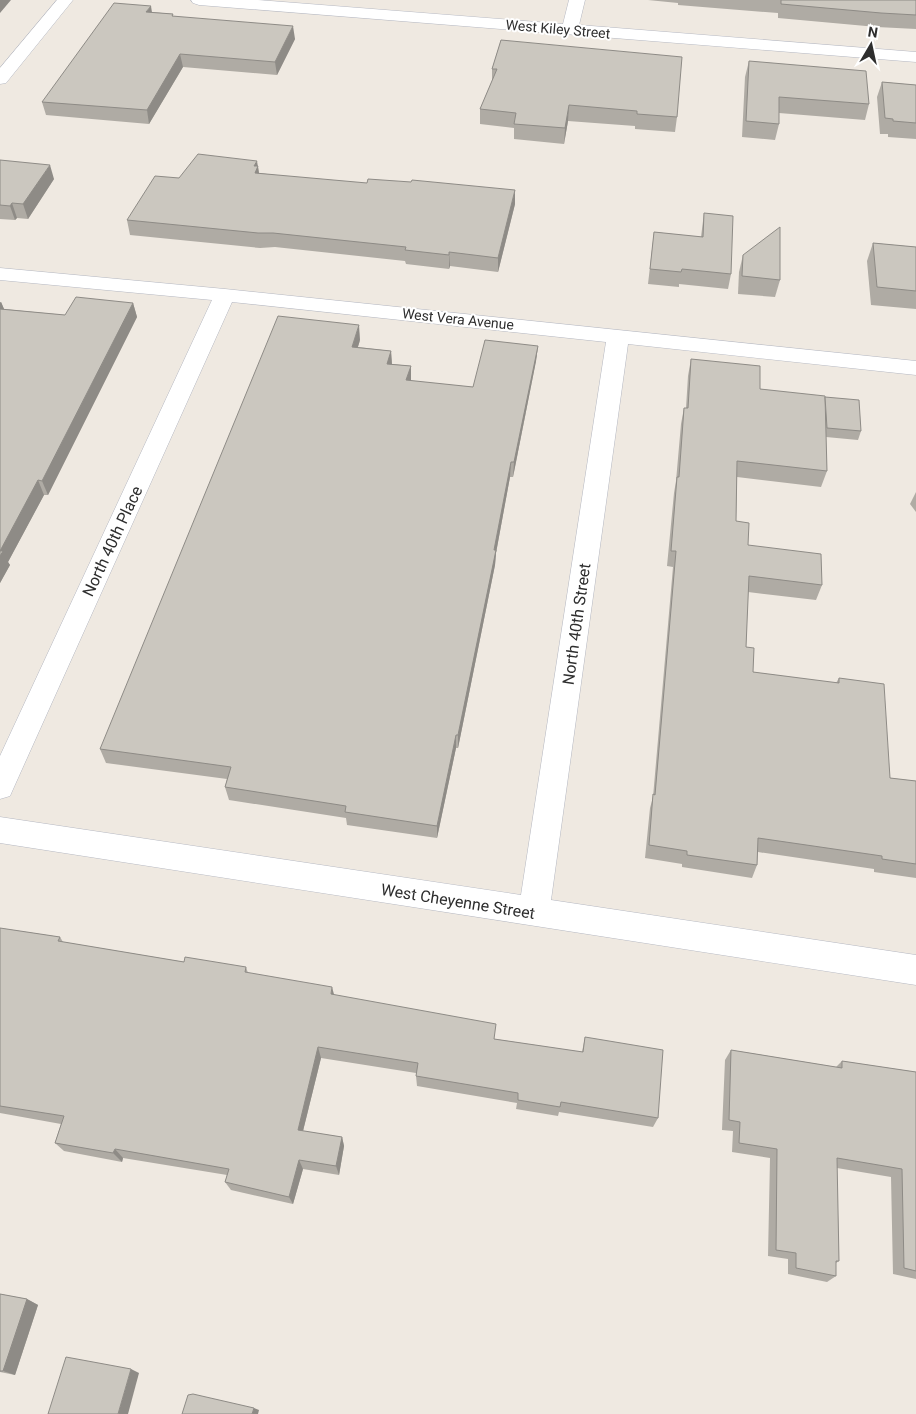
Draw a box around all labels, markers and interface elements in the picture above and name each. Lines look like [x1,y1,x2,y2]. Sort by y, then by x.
street label: West Kiley Street [505,16,611,42]
north arrow [846,20,896,70]
text: N [867,23,879,41]
street label: West Vera Avenue [401,305,515,333]
street label: North 40th Place [79,483,146,600]
street label: North 40th Street [559,562,594,686]
street label: West Cheyenne Street [379,880,536,923]

